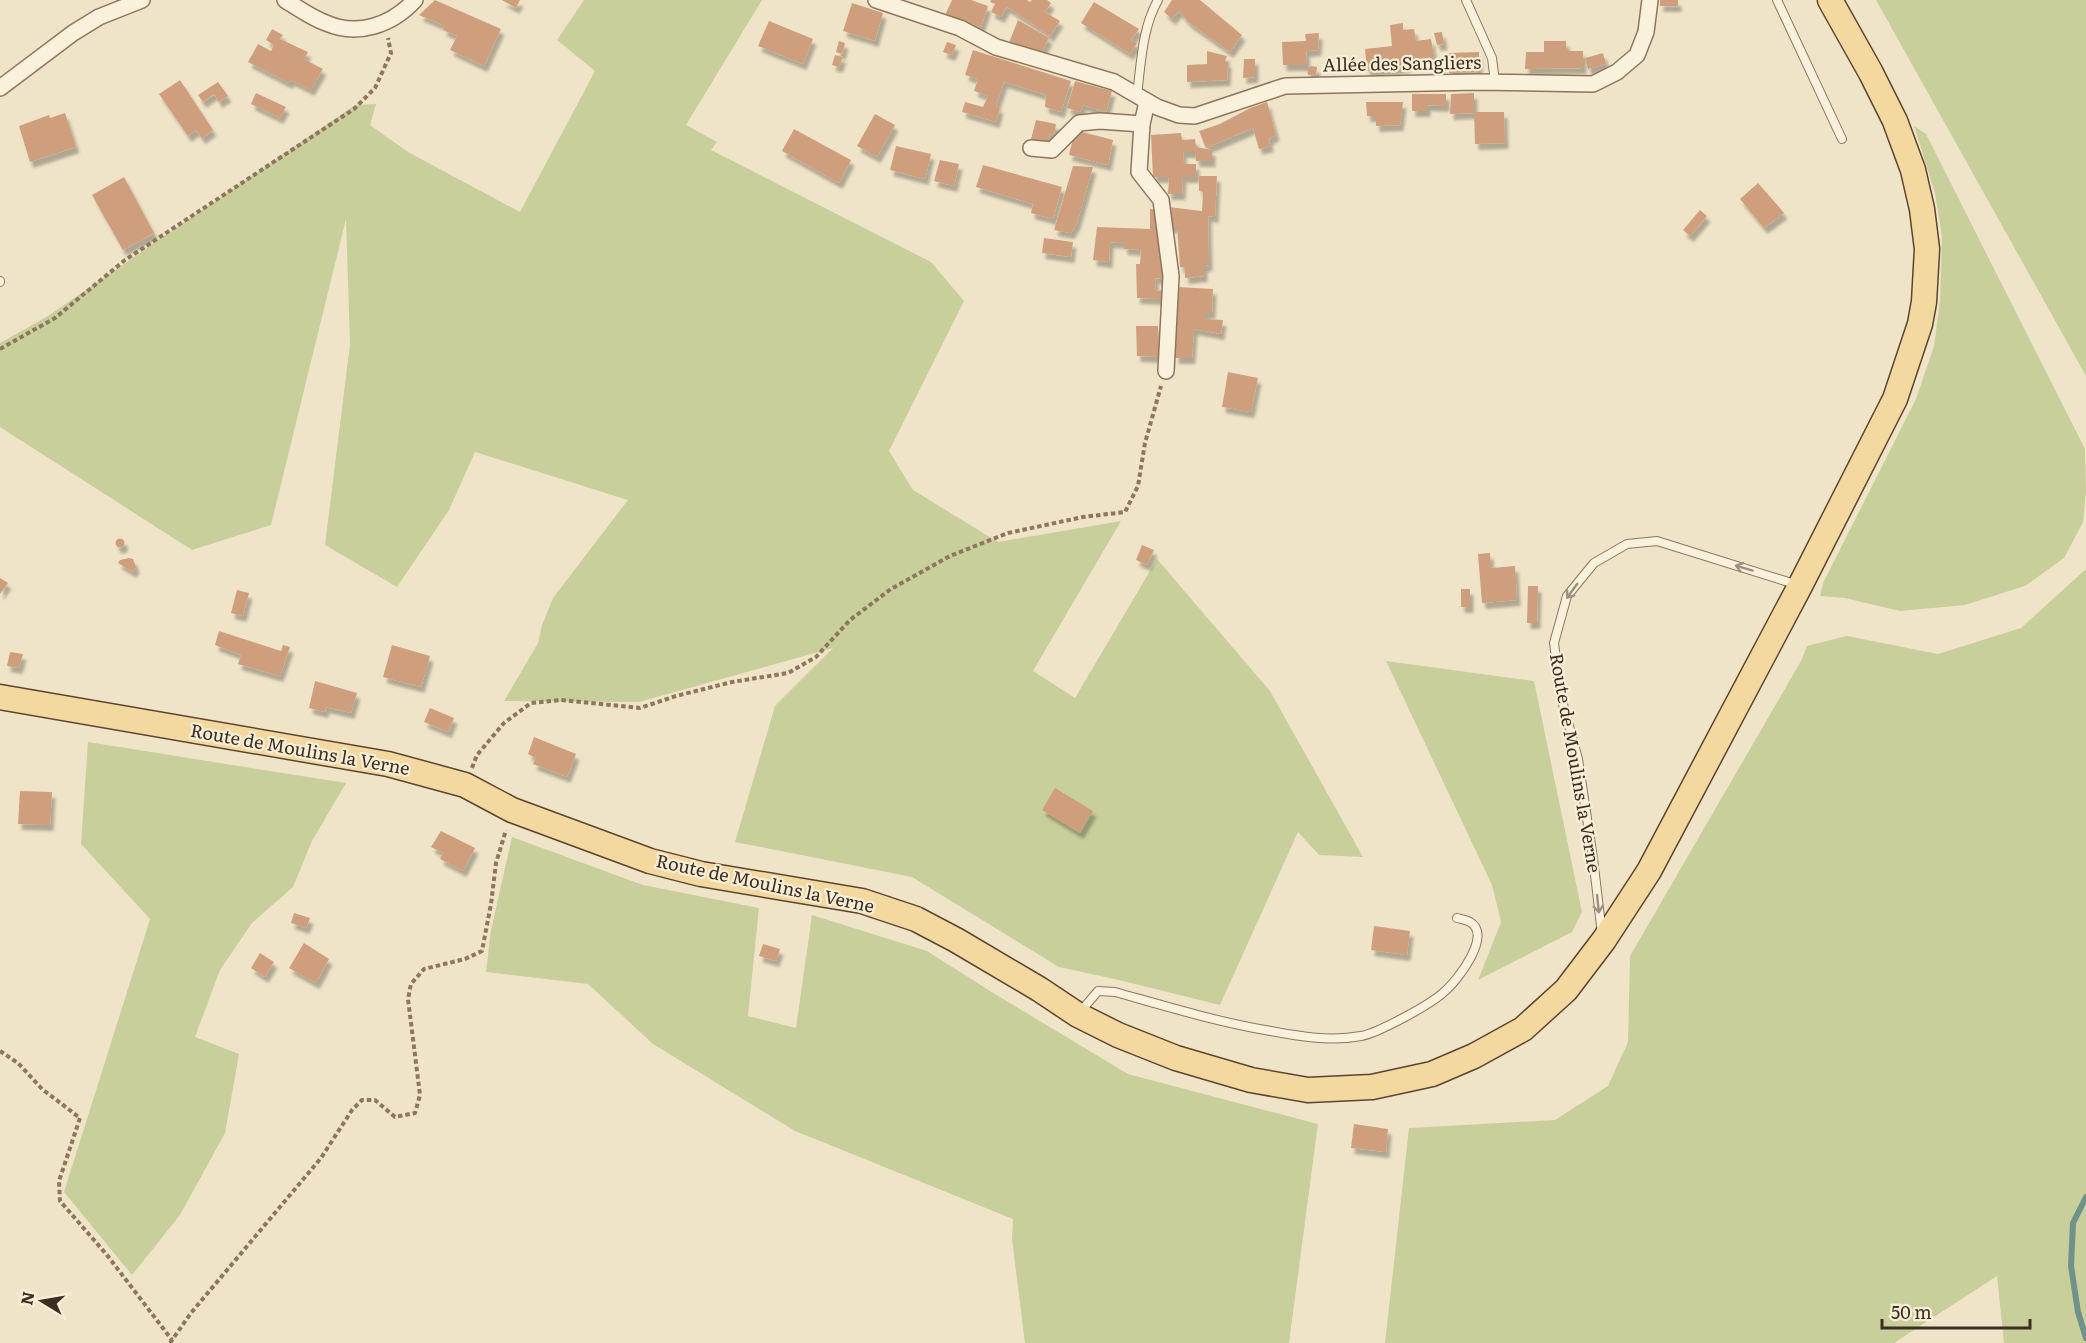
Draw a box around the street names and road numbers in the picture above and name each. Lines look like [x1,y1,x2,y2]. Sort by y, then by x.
street label: Allée des Sangliers [1322,48,1482,77]
street label: Route de Moulins la Verne [1544,651,1609,875]
street label: Route de Moulins la Verne [188,716,412,781]
street label: Route de Moulins la Verne [654,846,877,919]

